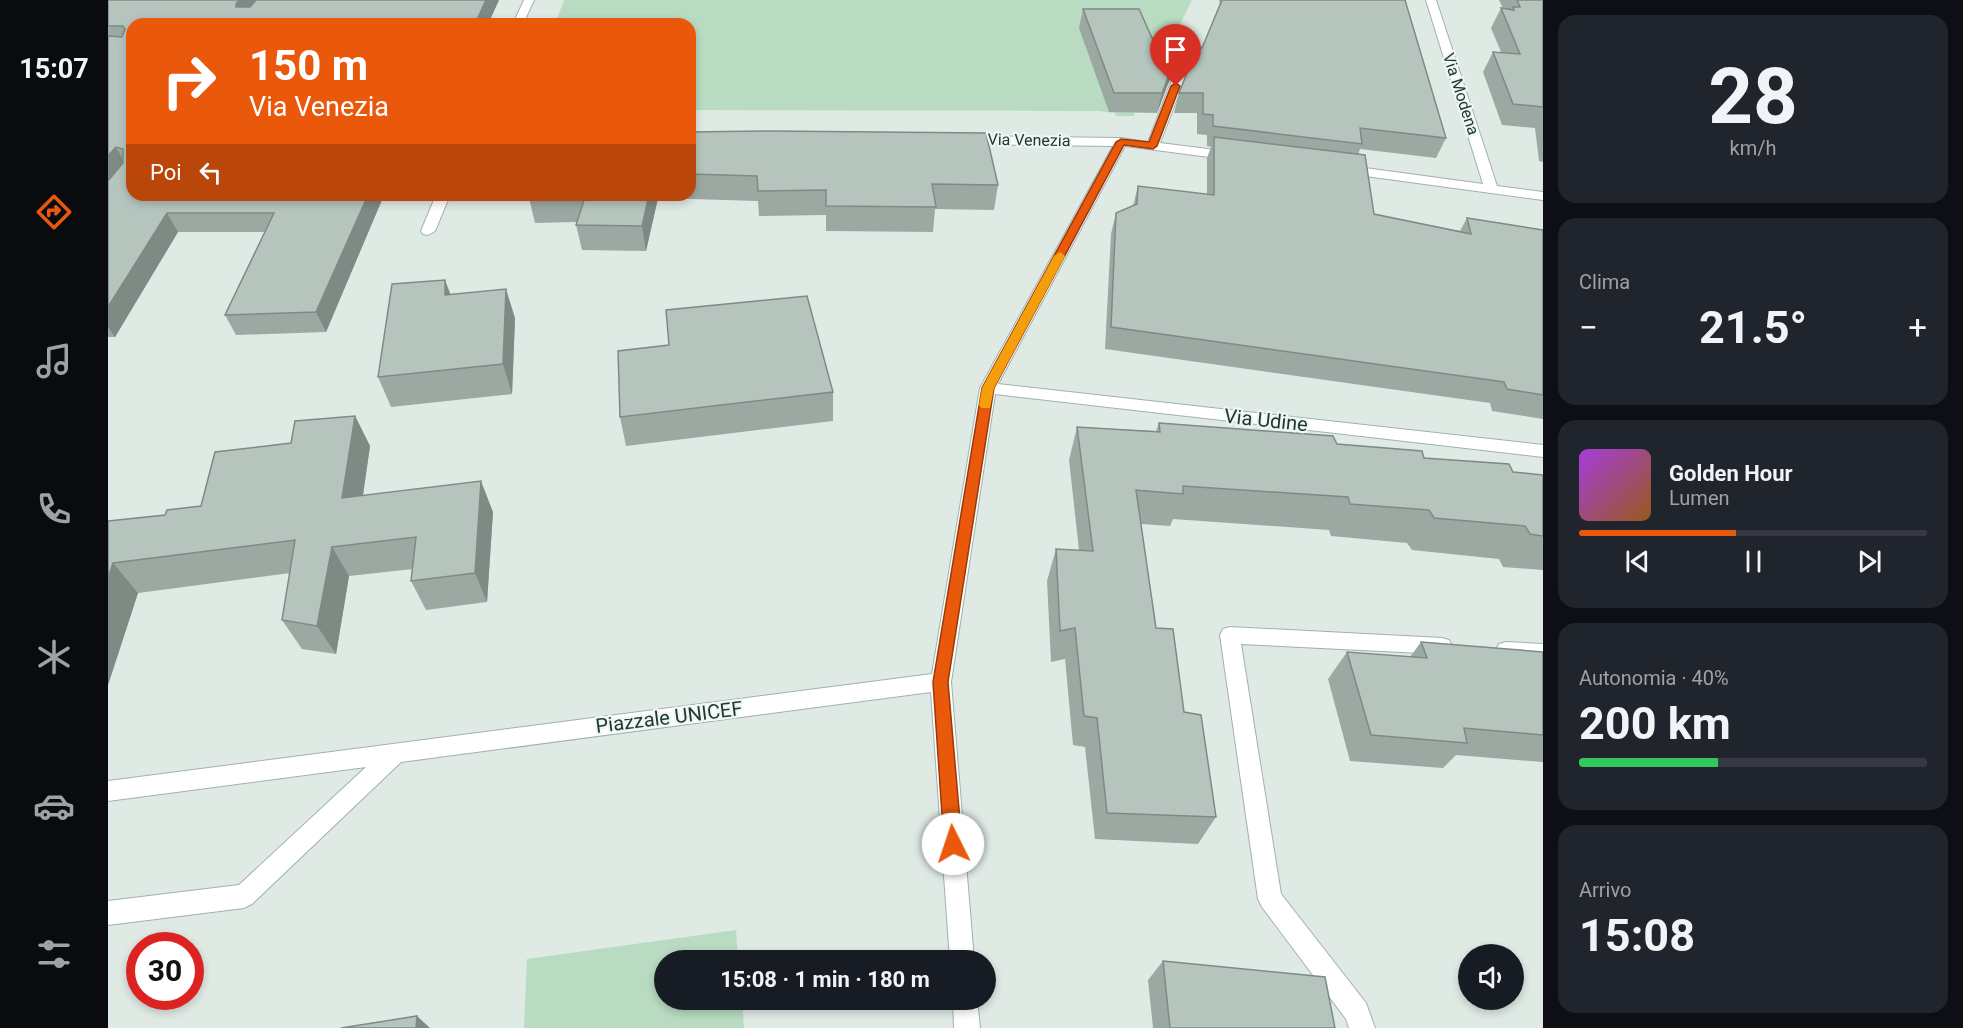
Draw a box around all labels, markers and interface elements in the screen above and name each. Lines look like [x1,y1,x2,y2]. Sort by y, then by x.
pin [1150,24,1201,86]
icon: arrive [1159,33,1192,66]
text: 150 m [249,41,368,90]
icon: right [150,42,228,120]
street label: Via Modena [1439,51,1483,137]
text: 28 [1708,51,1798,142]
text: 15:07 [19,53,89,85]
text: Via Venezia [249,91,389,123]
street label: Via Venezia [987,130,1071,150]
text: km/h [1730,136,1776,160]
icon: left [194,156,227,189]
text: Poi [150,160,182,185]
icon: directions [33,191,75,233]
text: Clima [1579,270,1630,294]
text: 21.5° [1699,301,1807,354]
text: − [1579,308,1598,347]
text: + [1908,308,1927,347]
icon: music [33,340,75,382]
street label: Via Udine [1223,404,1309,436]
text: Golden Hour [1669,461,1793,486]
text: Lumen [1669,486,1730,510]
icon: phone [33,488,75,530]
icon: previous [1621,545,1654,578]
icon: pause [1737,545,1770,578]
icon: next [1853,545,1886,578]
icon: climate [33,636,75,678]
text: Autonomia · 40% [1579,666,1729,690]
street label: Piazzale UNICEF [594,696,744,738]
text: 200 km [1579,697,1731,750]
icon: car [33,785,75,827]
position arrow [921,812,985,876]
text: Arrivo [1579,878,1631,902]
text: 15:08 [1579,909,1695,962]
speed limit sign: 30 [126,932,204,1010]
icon: filters [33,933,75,975]
map controls [1458,944,1524,1010]
button: sound [1458,944,1524,1010]
text: 15:08 · 1 min · 180 m [720,967,930,992]

